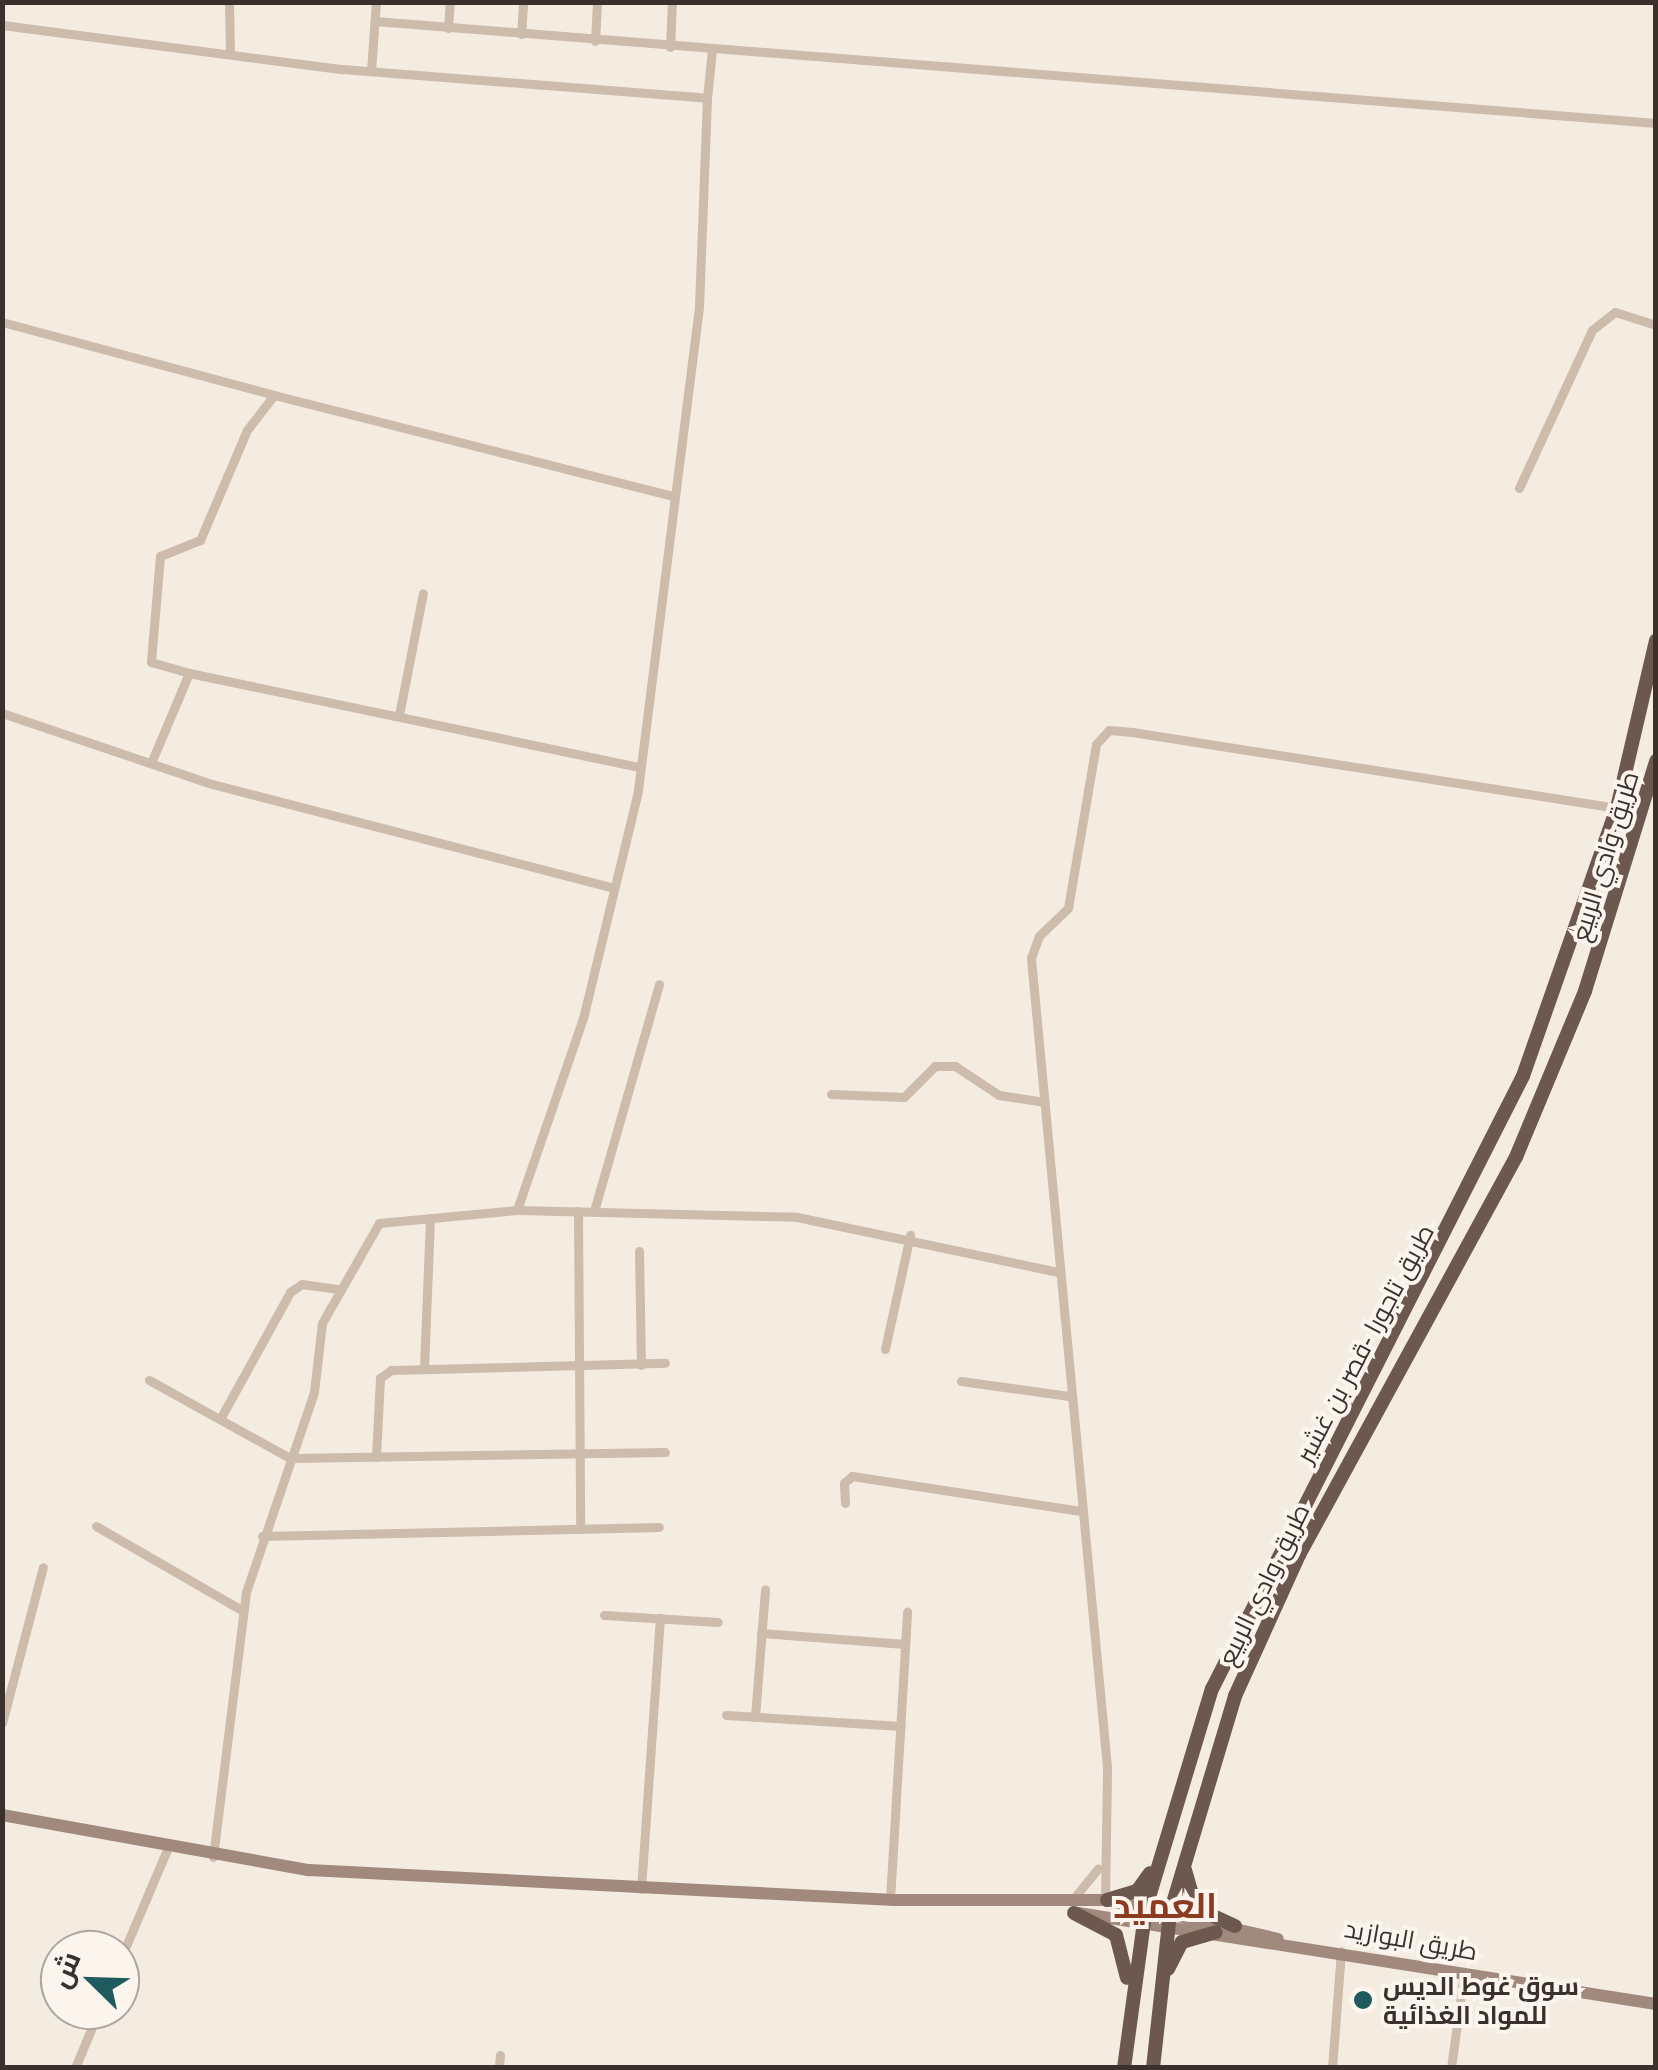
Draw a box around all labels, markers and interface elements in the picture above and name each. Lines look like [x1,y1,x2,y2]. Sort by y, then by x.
street label: طريق وادي الربيع [1564,768,1644,944]
street label: طريق تاجورا -قصر بن غشير [1288,1219,1440,1467]
street label: طريق وادي الربيع [1211,1498,1315,1670]
district label: العميد [1113,1884,1217,1926]
street label: طريق البوازيد [1342,1913,1480,1965]
north arrow [40,1930,140,2030]
text: ش [40,1945,89,1993]
place label: سوق غوط الديس للمواد الغذائية [1383,1971,1579,2030]
marker: سوق غوط الديس للمواد الغذائية [1352,1989,1374,2011]

